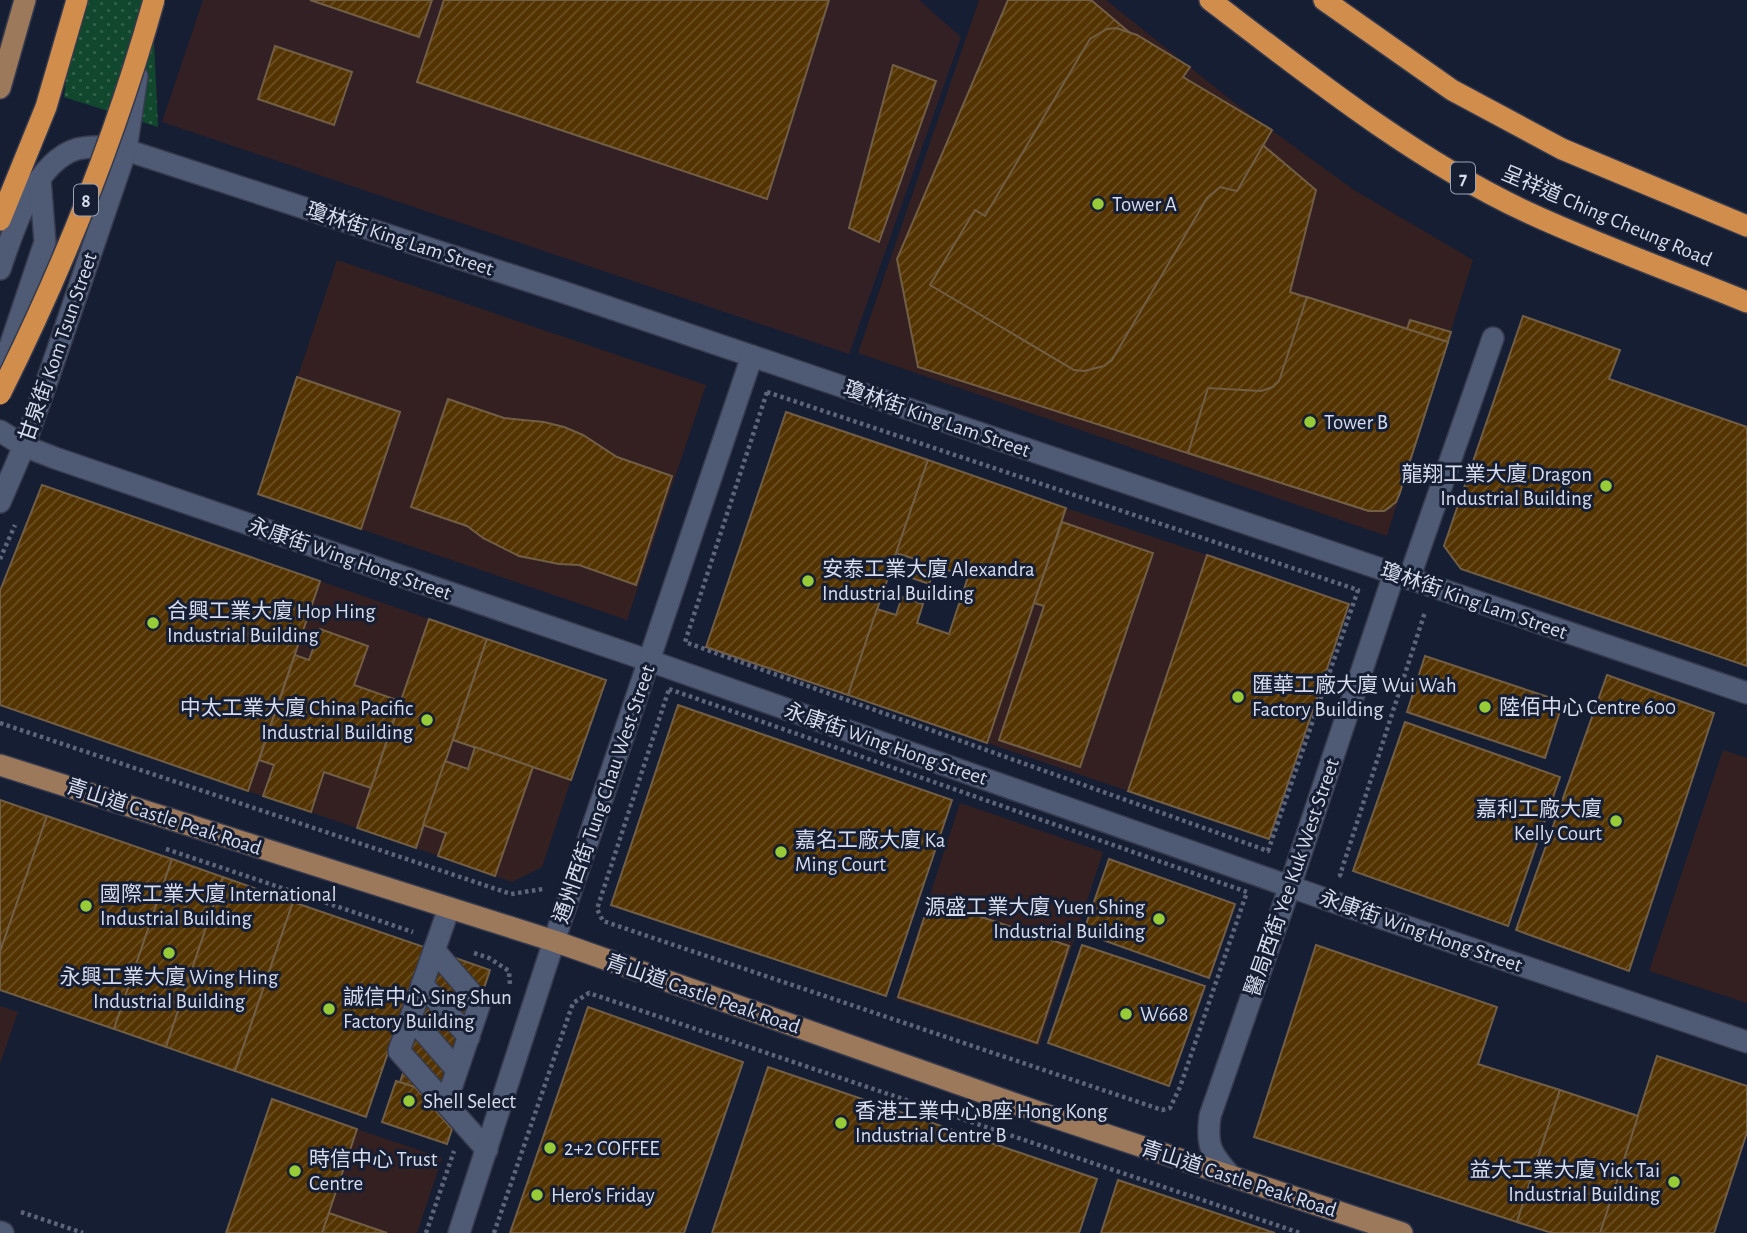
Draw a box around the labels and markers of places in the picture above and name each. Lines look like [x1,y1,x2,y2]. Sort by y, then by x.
place label: Tower A [1112,194,1177,215]
marker: Tower A [1090,196,1106,212]
place label: Tower B [1324,412,1388,433]
marker: Tower B [1302,414,1318,430]
place label: 龍翔工業大廈 Dragon Industrial Building [1402,463,1593,509]
marker: 龍翔工業大廈 Dragon Industrial Building [1598,478,1614,494]
place label: 安泰工業大廈 Alexandra Industrial Building [822,558,1035,604]
marker: 安泰工業大廈 Alexandra Industrial Building [800,573,816,589]
place label: 合興工業大廈 Hop Hing Industrial Building [167,600,376,646]
marker: 合興工業大廈 Hop Hing Industrial Building [145,615,161,631]
place label: 匯華工廠大廈 Wui Wah Factory Building [1252,673,1457,720]
marker: 匯華工廠大廈 Wui Wah Factory Building [1230,689,1246,705]
place label: 陸佰中心 Centre 600 [1499,696,1676,718]
place label: 中太工業大廈 China Pacific Industrial Building [180,697,414,743]
marker: 陸佰中心 Centre 600 [1477,699,1493,715]
marker: 中太工業大廈 China Pacific Industrial Building [419,712,435,728]
place label: 嘉利工廠大廈 Kelly Court [1476,797,1602,844]
marker: 嘉利工廠大廈 Kelly Court [1608,813,1624,829]
place label: 嘉名工廠大廈 Ka Ming Court [795,828,946,875]
marker: 嘉名工廠大廈 Ka Ming Court [773,844,789,860]
place label: 國際工業大廈 International Industrial Building [100,883,337,929]
place label: 源盛工業大廈 Yuen Shing Industrial Building [924,896,1146,942]
marker: 國際工業大廈 International Industrial Building [78,898,94,914]
marker: 源盛工業大廈 Yuen Shing Industrial Building [1151,911,1167,927]
marker: 永興工業大廈 Wing Hing Industrial Building [161,945,177,961]
place label: 永興工業大廈 Wing Hing Industrial Building [60,966,279,1012]
place label: 誠信中心 Sing Shun Factory Building [343,986,512,1032]
marker: 誠信中心 Sing Shun Factory Building [321,1001,337,1017]
place label: W668 [1140,1004,1188,1025]
marker: W668 [1118,1006,1134,1022]
place label: Shell Select [423,1091,516,1112]
marker: Shell Select [401,1093,417,1109]
place label: 香港工業中心B座 Hong Kong Industrial Centre B [855,1100,1108,1146]
marker: 香港工業中心B座 Hong Kong Industrial Centre B [833,1115,849,1131]
place label: 2+2 COFFEE [564,1138,659,1159]
marker: 2+2 COFFEE [542,1140,558,1156]
place label: 時信中心 Trust Centre [309,1148,438,1194]
place label: 益大工業大廈 Yick Tai Industrial Building [1470,1159,1661,1205]
marker: 時信中心 Trust Centre [287,1163,303,1179]
marker: 益大工業大廈 Yick Tai Industrial Building [1666,1174,1682,1190]
place label: Hero's Friday [551,1185,655,1206]
marker: Hero's Friday [529,1187,545,1203]

